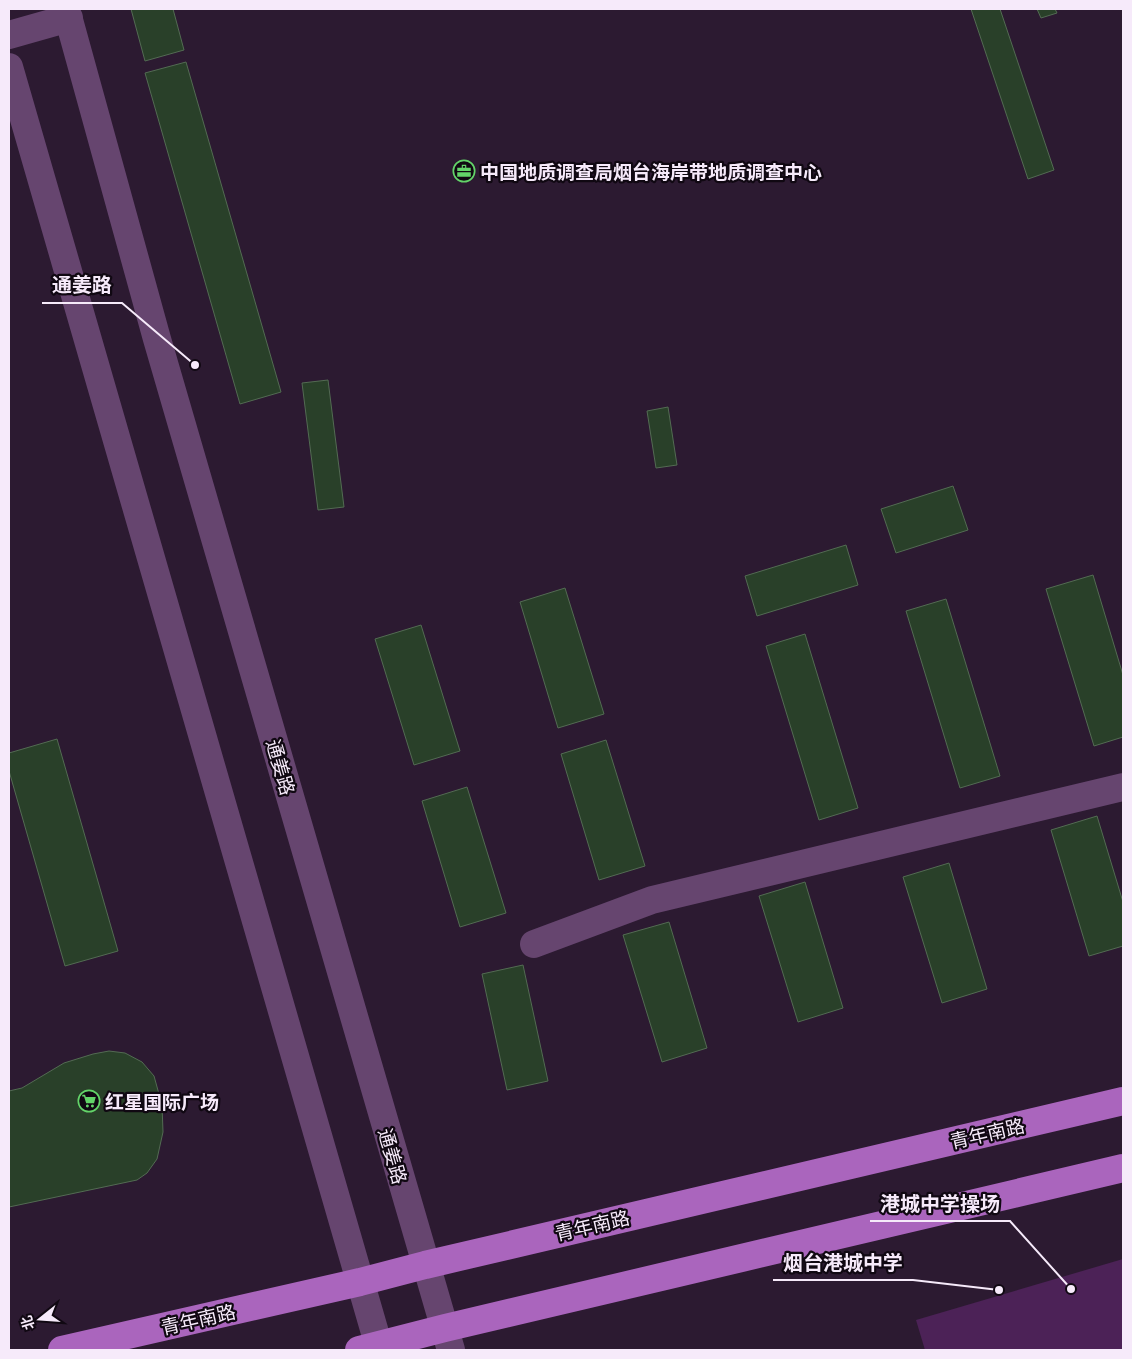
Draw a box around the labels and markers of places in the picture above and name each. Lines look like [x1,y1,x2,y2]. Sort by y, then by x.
office icon: 中国地质调查局烟台海岸带地质调查中心 [452,159,476,183]
place label: 中国地质调查局烟台海岸带地质调查中心 [480,160,822,183]
callout: 通姜路 [42,268,122,303]
supermarket icon: 红星国际广场 [77,1089,101,1113]
place label: 红星国际广场 [105,1090,219,1113]
callout: 港城中学操场 [870,1186,1010,1221]
callout: 烟台港城中学 [773,1245,913,1280]

